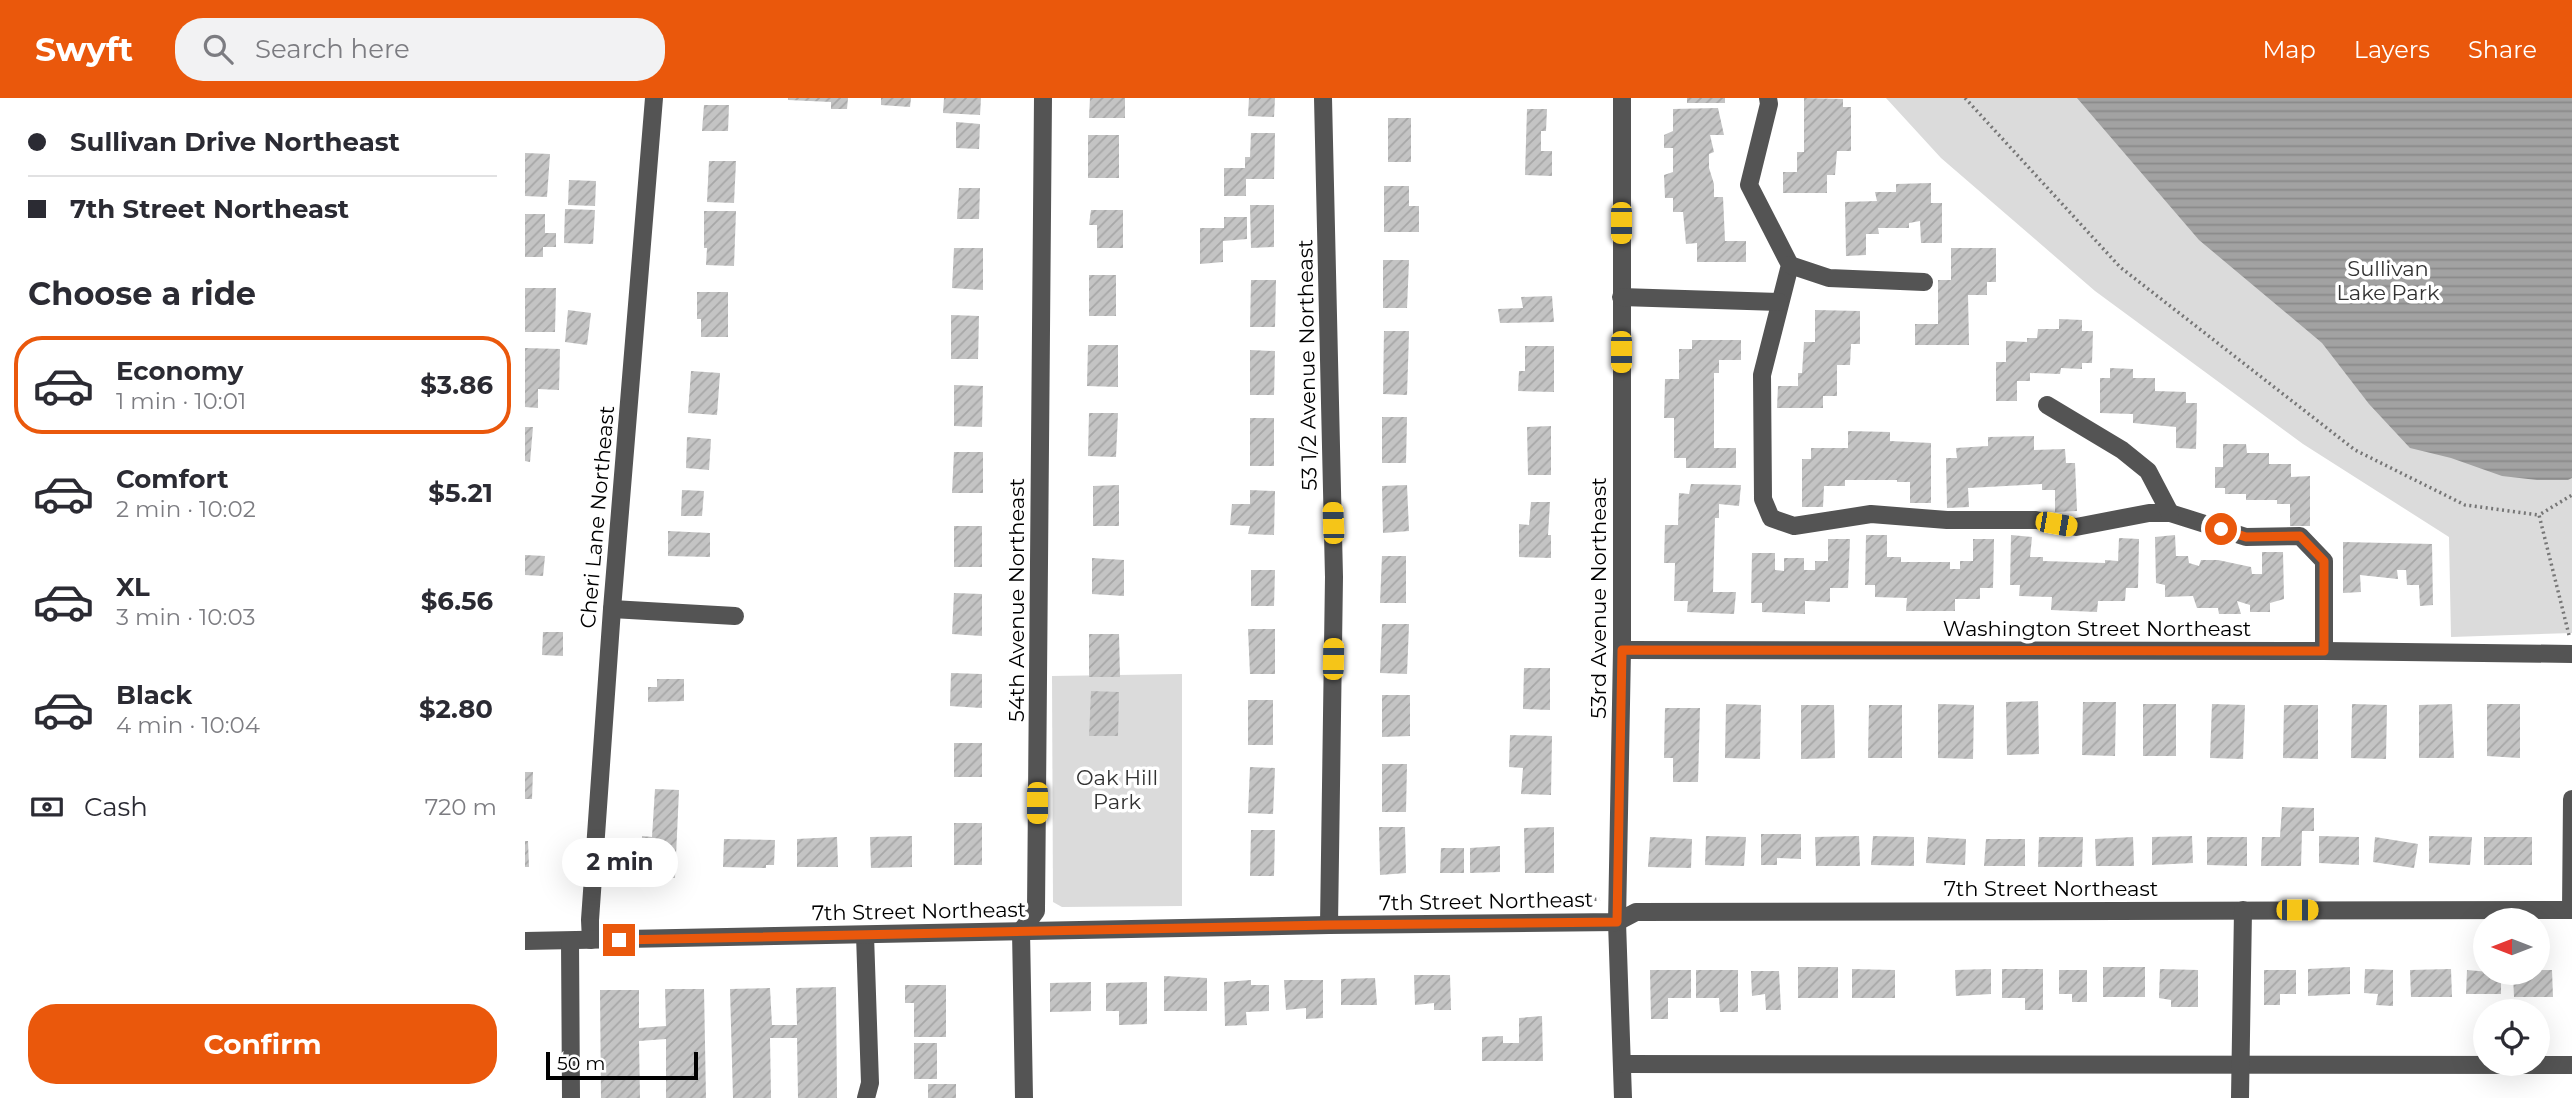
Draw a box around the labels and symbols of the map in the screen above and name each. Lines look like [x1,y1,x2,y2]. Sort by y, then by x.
car [1611,202,1632,244]
street label: 53 1/2 Avenue Northeast [1292,239,1322,491]
park label: Sullivan Lake Park [2336,256,2440,305]
car [1611,331,1632,373]
street label: Cheri Lane Northeast [575,405,619,629]
street label: 53rd Avenue Northeast [1586,477,1611,719]
street label: 54th Avenue Northeast [1004,478,1029,722]
car [1322,502,1345,544]
car [2034,510,2079,538]
route start [2205,513,2237,545]
street label: Washington Street Northeast [1943,616,2251,641]
car [1323,638,1344,680]
park label: Oak Hill Park [1076,765,1158,814]
car [1027,782,1048,824]
callout: 2 min [561,838,677,888]
street label: 7th Street Northeast [1944,876,2158,901]
street label: 7th Street Northeast [1379,887,1593,915]
street label: 7th Street Northeast [812,897,1026,925]
car [2277,900,2319,921]
north arrow [2473,908,2550,985]
route end [603,924,635,956]
scale bar [546,1049,698,1081]

